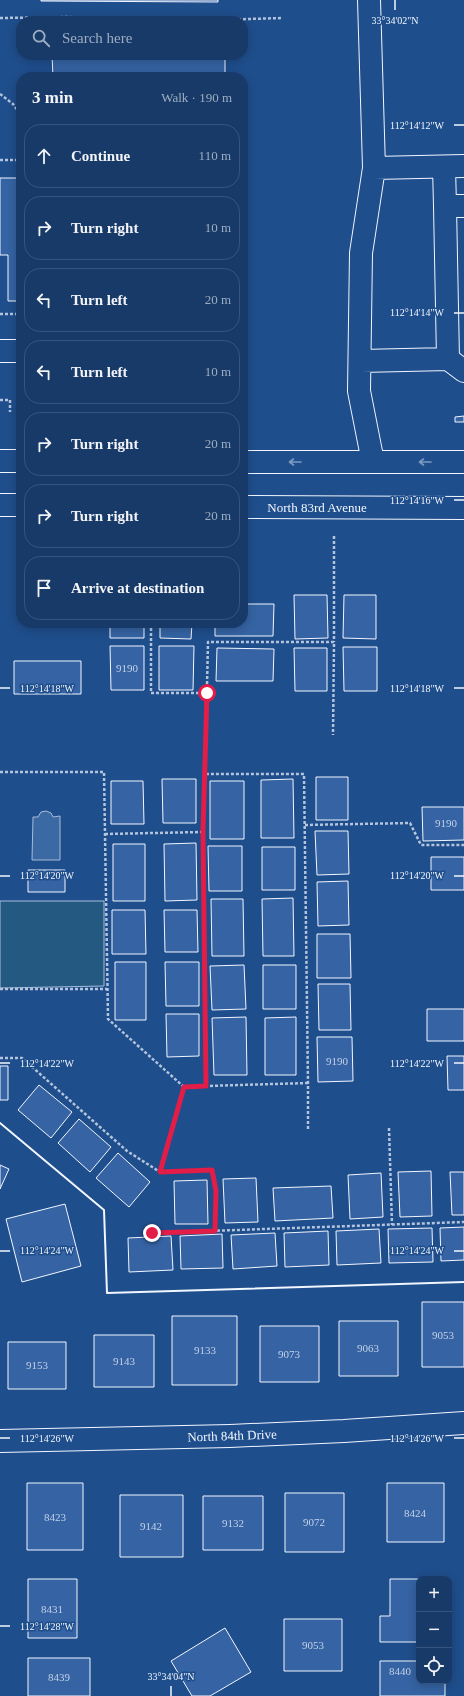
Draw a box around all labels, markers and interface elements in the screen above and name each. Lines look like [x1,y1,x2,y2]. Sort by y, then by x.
text: 33°34'02"N [371,15,419,26]
search box [16,16,248,60]
icon: search [30,27,52,49]
text: Search here [62,30,132,46]
text: 3 min [32,88,73,107]
text: Walk · 190 m [161,90,232,105]
text: 112°14'12"W [390,120,445,131]
icon: ahead [33,145,55,167]
text: Continue [71,148,130,164]
text: 110 m [199,148,231,163]
icon: right [33,217,55,239]
text: Turn right [71,220,138,236]
text: 10 m [205,220,231,235]
icon: left [33,289,55,311]
text: Turn left [71,292,128,308]
text: 20 m [205,292,231,307]
text: 112°14'14"W [390,307,445,318]
icon: left [33,361,55,383]
text: Turn left [71,364,128,380]
text: 10 m [205,364,231,379]
icon: right [33,433,55,455]
text: Turn right [71,436,138,452]
text: 20 m [205,436,231,451]
one-way arrow [289,458,302,466]
one-way arrow [419,458,432,466]
text: 112°14'16"W [390,495,445,506]
street label: North 83rd Avenue [267,500,367,515]
icon: right [33,505,55,527]
text: Turn right [71,508,138,524]
text: 20 m [205,508,231,523]
icon: arrive [33,577,55,599]
text: Arrive at destination [71,580,204,596]
house number: 9190 [116,662,139,674]
text: 112°14'18"W [20,683,75,694]
text: 112°14'18"W [390,683,445,694]
route start [198,684,216,702]
house number: 9190 [435,817,458,829]
text: 112°14'20"W [20,870,75,881]
text: 112°14'20"W [390,870,445,881]
house number: 9190 [326,1055,349,1067]
text: 112°14'22"W [20,1058,75,1069]
text: 112°14'22"W [390,1058,445,1069]
route end [143,1224,161,1242]
text: 112°14'24"W [20,1245,75,1256]
text: 112°14'24"W [390,1245,445,1256]
house number: 9053 [432,1329,455,1341]
house number: 9063 [357,1342,380,1354]
house number: 9133 [194,1344,217,1356]
house number: 9073 [278,1348,301,1360]
house number: 9143 [113,1355,136,1367]
house number: 9153 [26,1359,49,1371]
street label: North 84th Drive [187,1426,277,1445]
text: 112°14'26"W [20,1433,75,1444]
text: 112°14'26"W [390,1433,445,1444]
house number: 8424 [404,1507,427,1519]
house number: 8423 [44,1511,67,1523]
house number: 9072 [303,1516,325,1528]
house number: 9132 [222,1517,244,1529]
house number: 9142 [140,1520,162,1532]
map controls [416,1576,452,1684]
button: + [416,1576,452,1612]
house number: 8431 [41,1603,63,1615]
button: − [416,1612,452,1648]
text: 112°14'28"W [20,1621,75,1632]
house number: 9053 [302,1639,325,1651]
button: locate [416,1648,452,1684]
house number: 8440 [389,1665,412,1677]
house number: 8439 [48,1671,71,1683]
text: 33°34'04"N [147,1671,195,1682]

